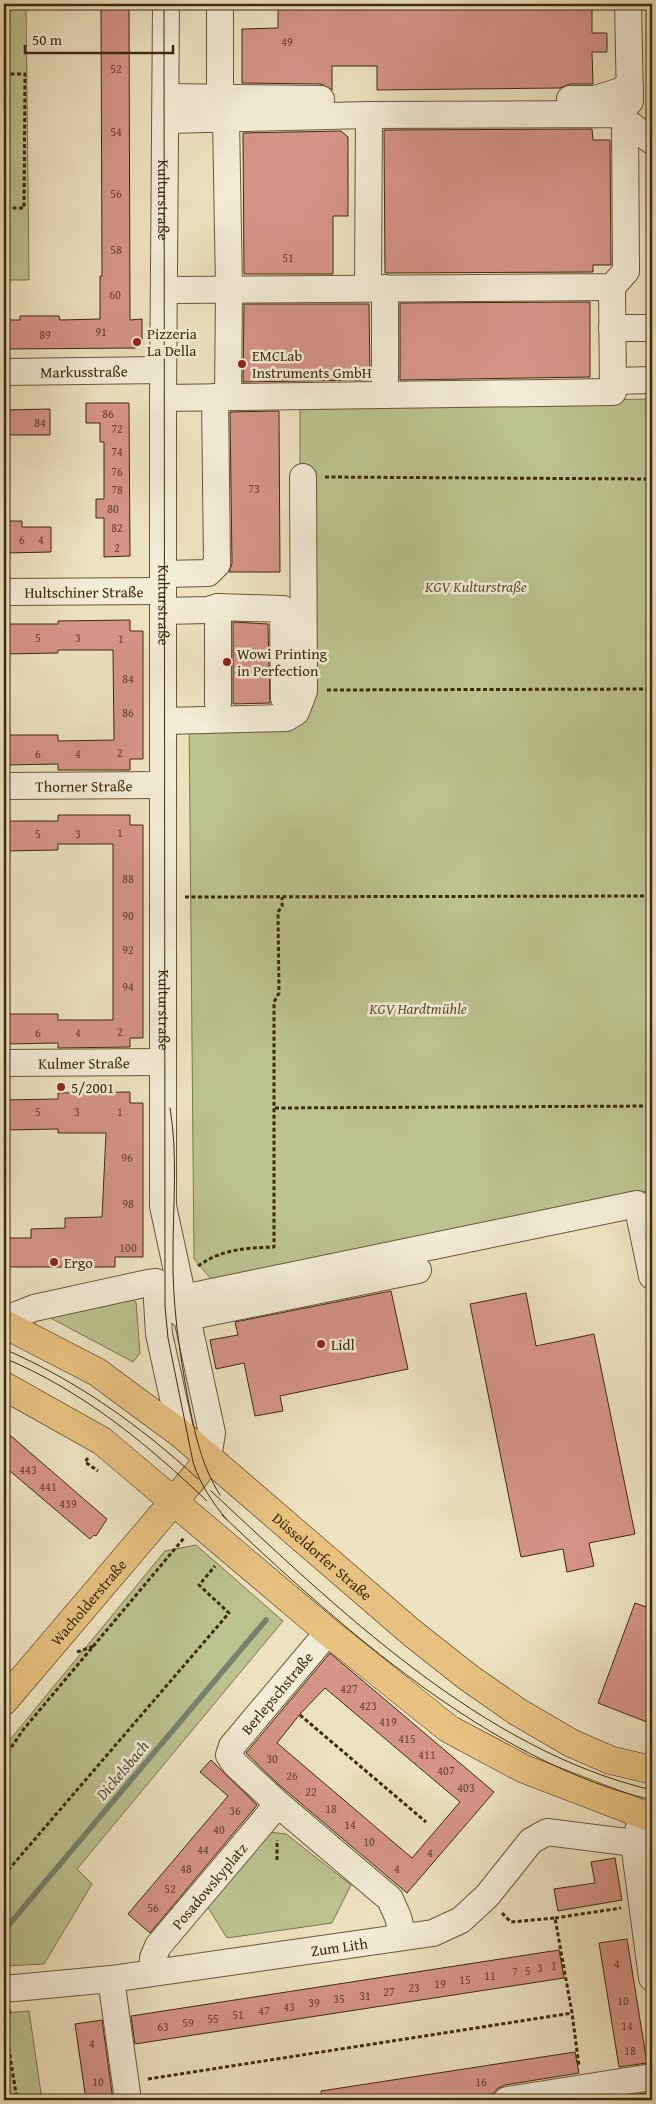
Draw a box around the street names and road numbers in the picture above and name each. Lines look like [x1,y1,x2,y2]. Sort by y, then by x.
street label: Kulturstraße [154,159,175,241]
street label: Markusstraße [40,360,128,382]
street label: Kulturstraße [154,564,175,646]
street label: Hultschiner Straße [24,581,144,602]
street label: Thorner Straße [35,775,133,796]
street label: Kulturstraße [154,969,175,1051]
street label: Kulmer Straße [38,1052,130,1073]
street label: Düsseldorfer Straße [268,1507,377,1605]
street label: Wacholderstraße [45,1554,131,1650]
street label: Berlepschstraße [236,1647,318,1739]
street label: Posadowskyplatz [166,1838,252,1933]
street label: Zum Lith [310,1932,369,1961]

